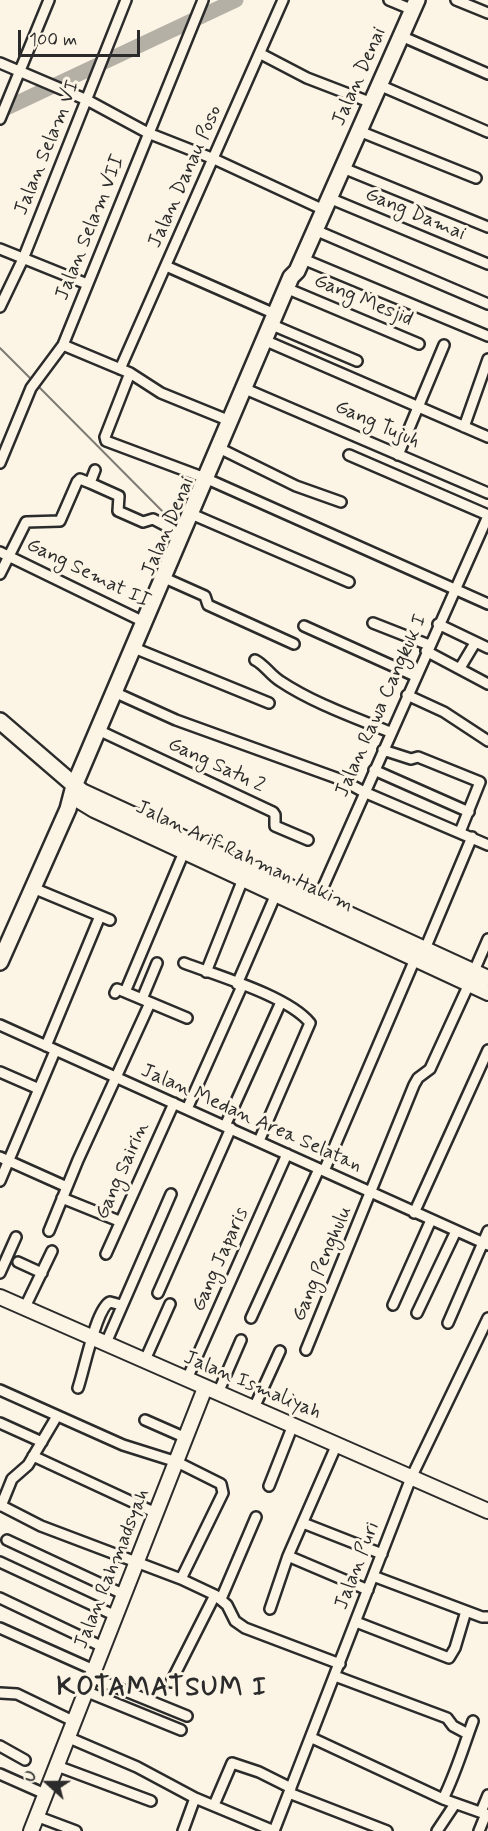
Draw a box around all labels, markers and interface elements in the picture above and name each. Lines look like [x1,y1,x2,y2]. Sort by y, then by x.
scale bar [21,18,142,56]
street label: Jalan Denai [328,24,392,130]
text: 100 m [29,28,77,52]
street label: Jalan Selam VI [10,77,86,219]
street label: Jalan Danau Poso [144,102,228,252]
street label: Jalan Selam VII [51,152,131,304]
street label: Gang Damai [361,183,469,247]
street label: Gang Mesjid [310,269,416,333]
street label: Gang Tujuh [331,396,423,454]
street label: Jalan Denai [137,474,201,580]
street label: Gang Semat II [22,534,154,614]
street label: Jalan Rawa Cangkuk I [331,611,433,801]
street label: Gang Satu 2 [164,733,268,799]
street label: Jalan Arif Rahman Hakim [131,796,357,918]
street label: Jalan Medan Area Selatan [137,1059,365,1179]
street label: Gang Sairin [91,1119,155,1223]
street label: Gang Penghulu [288,1203,358,1325]
street label: Gang Japaris [187,1204,255,1316]
street label: Jalan Ismaliyah [180,1346,324,1426]
street label: Jalan Rahmadsyah [70,1485,156,1653]
street label: Jalan Puri [330,1519,386,1613]
district label: KOTAMATSUM I [58,1674,266,1706]
north arrow [18,1753,78,1813]
text: U [19,1768,42,1785]

